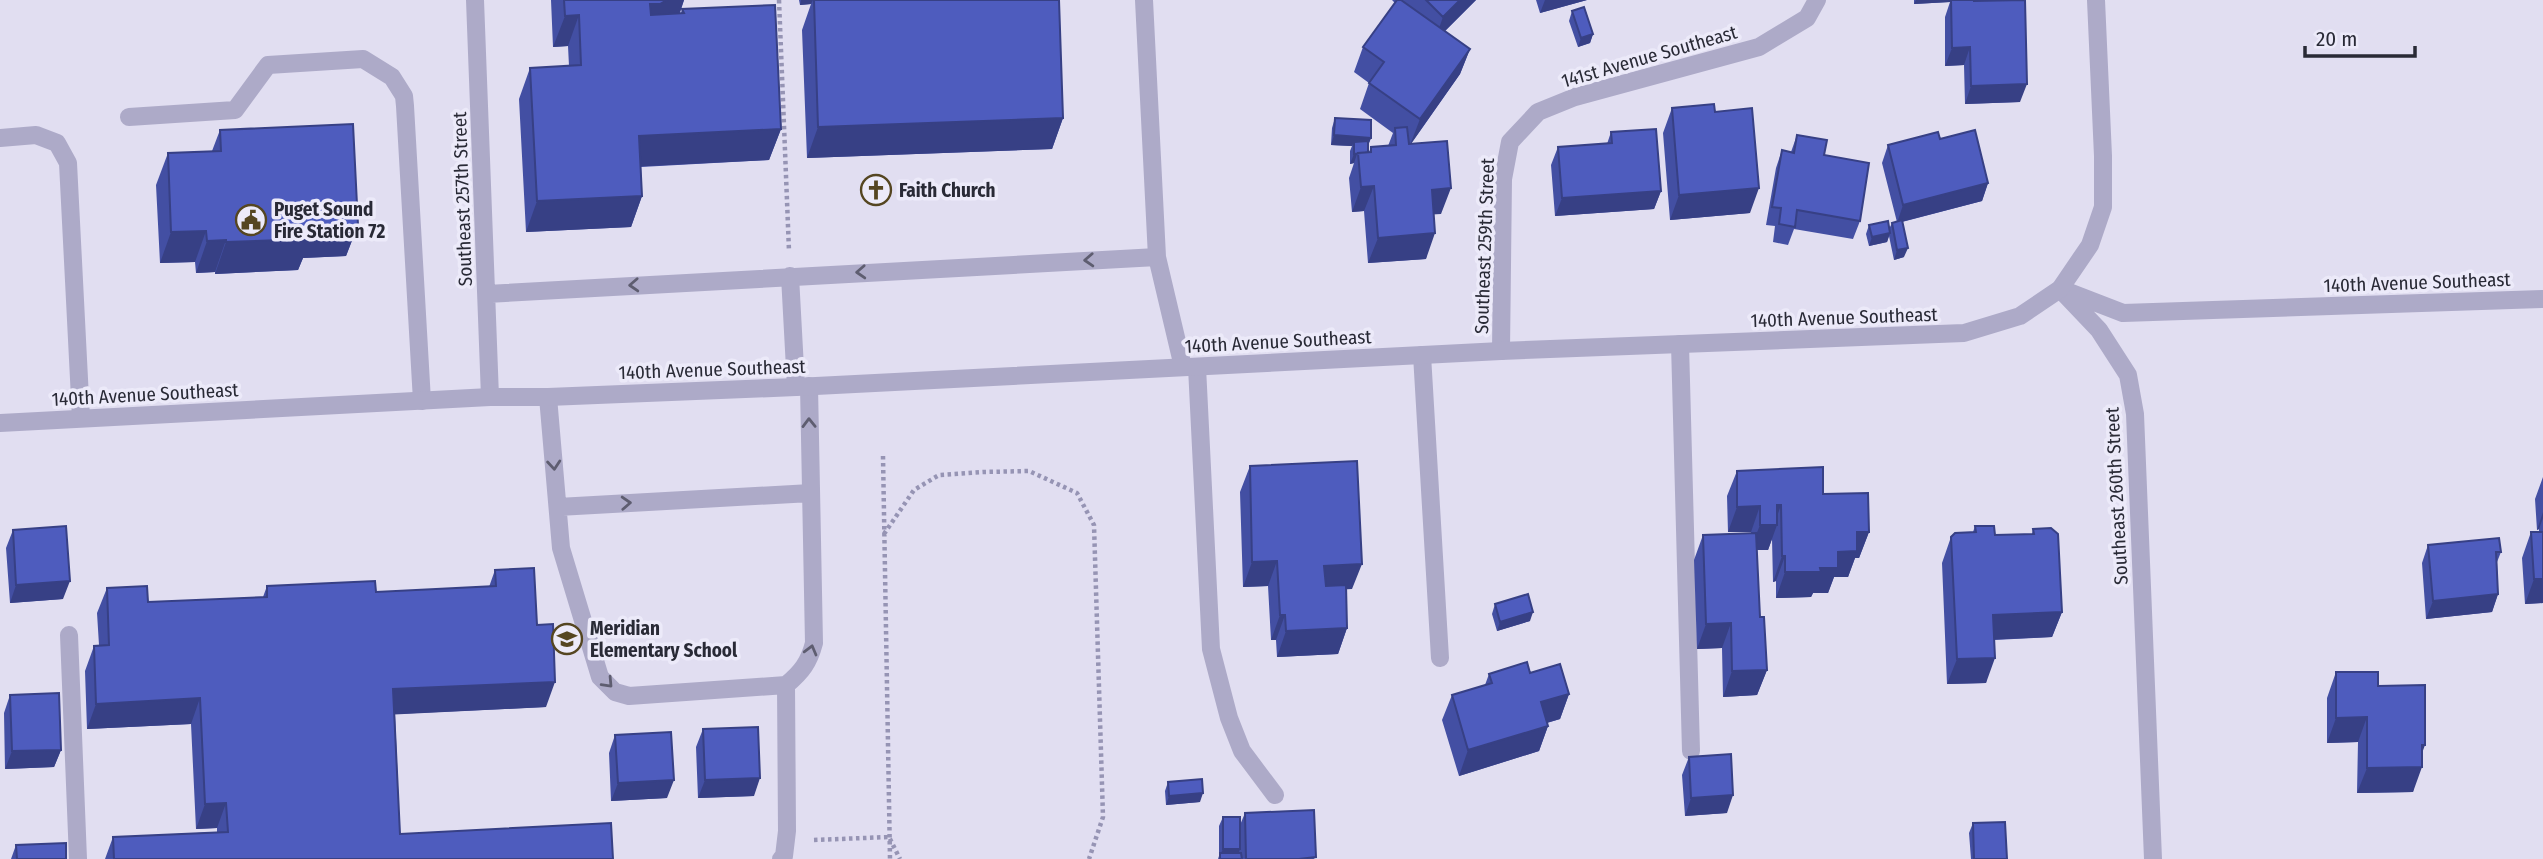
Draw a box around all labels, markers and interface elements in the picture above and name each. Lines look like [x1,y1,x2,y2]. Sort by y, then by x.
scale bar [2305,14,2415,58]
street label: 141st Avenue Southeast [1559,20,1740,93]
text: 20 m [2316,26,2357,52]
street label: Southeast 257th Street [448,111,477,287]
street label: Southeast 259th Street [1470,157,1499,334]
church icon: Faith Church [859,173,893,207]
place label: Faith Church [899,179,995,202]
place label: Puget Sound Fire Station 72 [274,198,385,243]
public building icon: Puget Sound Fire Station 72 [234,203,268,237]
one-way arrow [1083,253,1094,268]
one-way arrow [856,264,867,279]
street label: 140th Avenue Southeast [2323,268,2512,297]
one-way arrow [628,278,639,293]
street label: 140th Avenue Southeast [1750,303,1939,332]
street label: 140th Avenue Southeast [1184,325,1373,358]
street label: 140th Avenue Southeast [618,355,807,384]
street label: 140th Avenue Southeast [51,378,240,411]
street label: Southeast 260th Street [2100,406,2133,585]
one-way arrow [802,418,817,429]
one-way arrow [546,460,561,471]
one-way arrow [621,496,632,511]
place label: Meridian Elementary School [590,617,738,662]
school or university icon: Meridian Elementary School [550,622,584,656]
one-way arrow [803,645,817,657]
one-way arrow [600,675,612,688]

